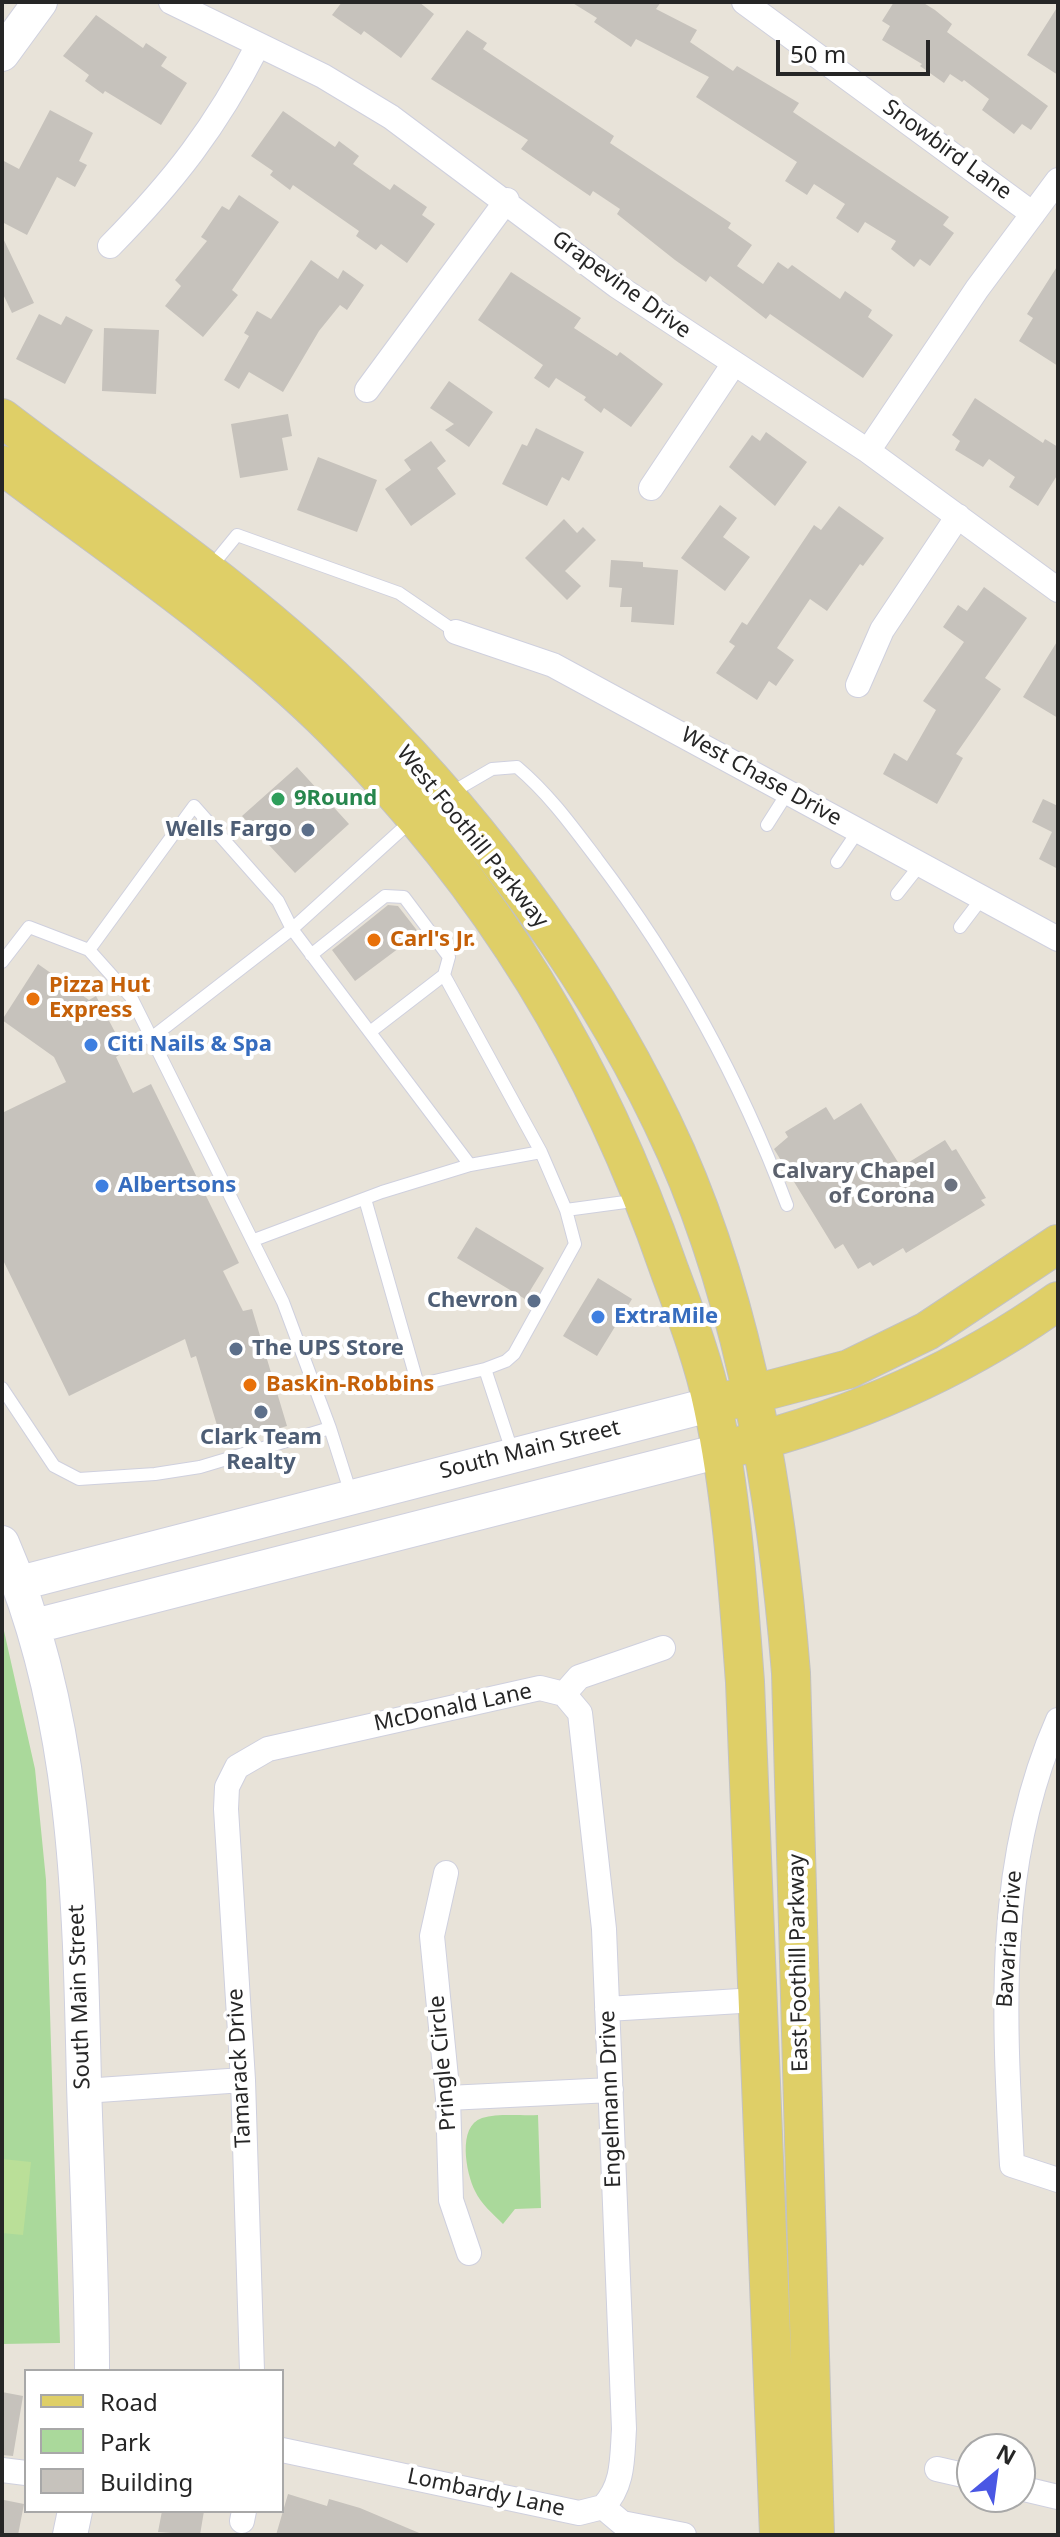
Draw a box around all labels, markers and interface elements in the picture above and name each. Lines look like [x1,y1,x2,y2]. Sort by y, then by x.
scale bar [780,24,934,74]
text: 50 m [790,37,846,70]
street label: Snowbird Lane [877,94,1017,206]
street label: Grapevine Drive [546,226,696,344]
street label: West Chase Drive [676,722,846,832]
street label: West Foothill Parkway [391,741,553,933]
place label: 9Round [294,786,377,812]
marker: 9Round [269,790,287,808]
place label: Wells Fargo [166,817,292,843]
marker: Wells Fargo [299,821,317,839]
place label: Carl's Jr. [390,927,475,953]
marker: Carl's Jr. [365,931,383,949]
place label: Pizza Hut Express [49,973,151,1024]
marker: Pizza Hut Express [24,990,42,1008]
place label: Citi Nails & Spa [107,1032,272,1058]
marker: Citi Nails & Spa [82,1036,100,1054]
place label: Calvary Chapel of Corona [772,1159,935,1210]
place label: Albertsons [118,1173,236,1199]
marker: Calvary Chapel of Corona [942,1176,960,1194]
marker: Albertsons [93,1177,111,1195]
place label: Chevron [427,1288,518,1314]
marker: Chevron [525,1292,543,1310]
place label: ExtraMile [614,1304,718,1330]
marker: ExtraMile [589,1308,607,1326]
place label: The UPS Store [252,1336,404,1362]
marker: The UPS Store [227,1340,245,1358]
place label: Baskin-Robbins [266,1372,434,1398]
marker: Baskin-Robbins [241,1376,259,1394]
marker: Clark Team Realty [252,1403,270,1421]
street label: South Main Street [437,1415,623,1485]
place label: Clark Team Realty [200,1425,322,1476]
street label: McDonald Lane [372,1678,534,1738]
street label: East Foothill Parkway [784,1854,814,2072]
street label: Bavaria Drive [992,1870,1028,2008]
street label: South Main Street [64,1904,96,2090]
street label: Tamarack Drive [223,1988,257,2148]
street label: Pringle Circle [424,1994,462,2132]
street label: Engelmann Drive [595,2010,627,2188]
legend [24,2369,284,2513]
text: Road [100,2385,158,2418]
text: Park [100,2425,151,2458]
north arrow [956,2433,1036,2513]
text: N [992,2436,1022,2471]
street label: Lombardy Lane [405,2463,567,2523]
text: Building [100,2465,193,2498]

